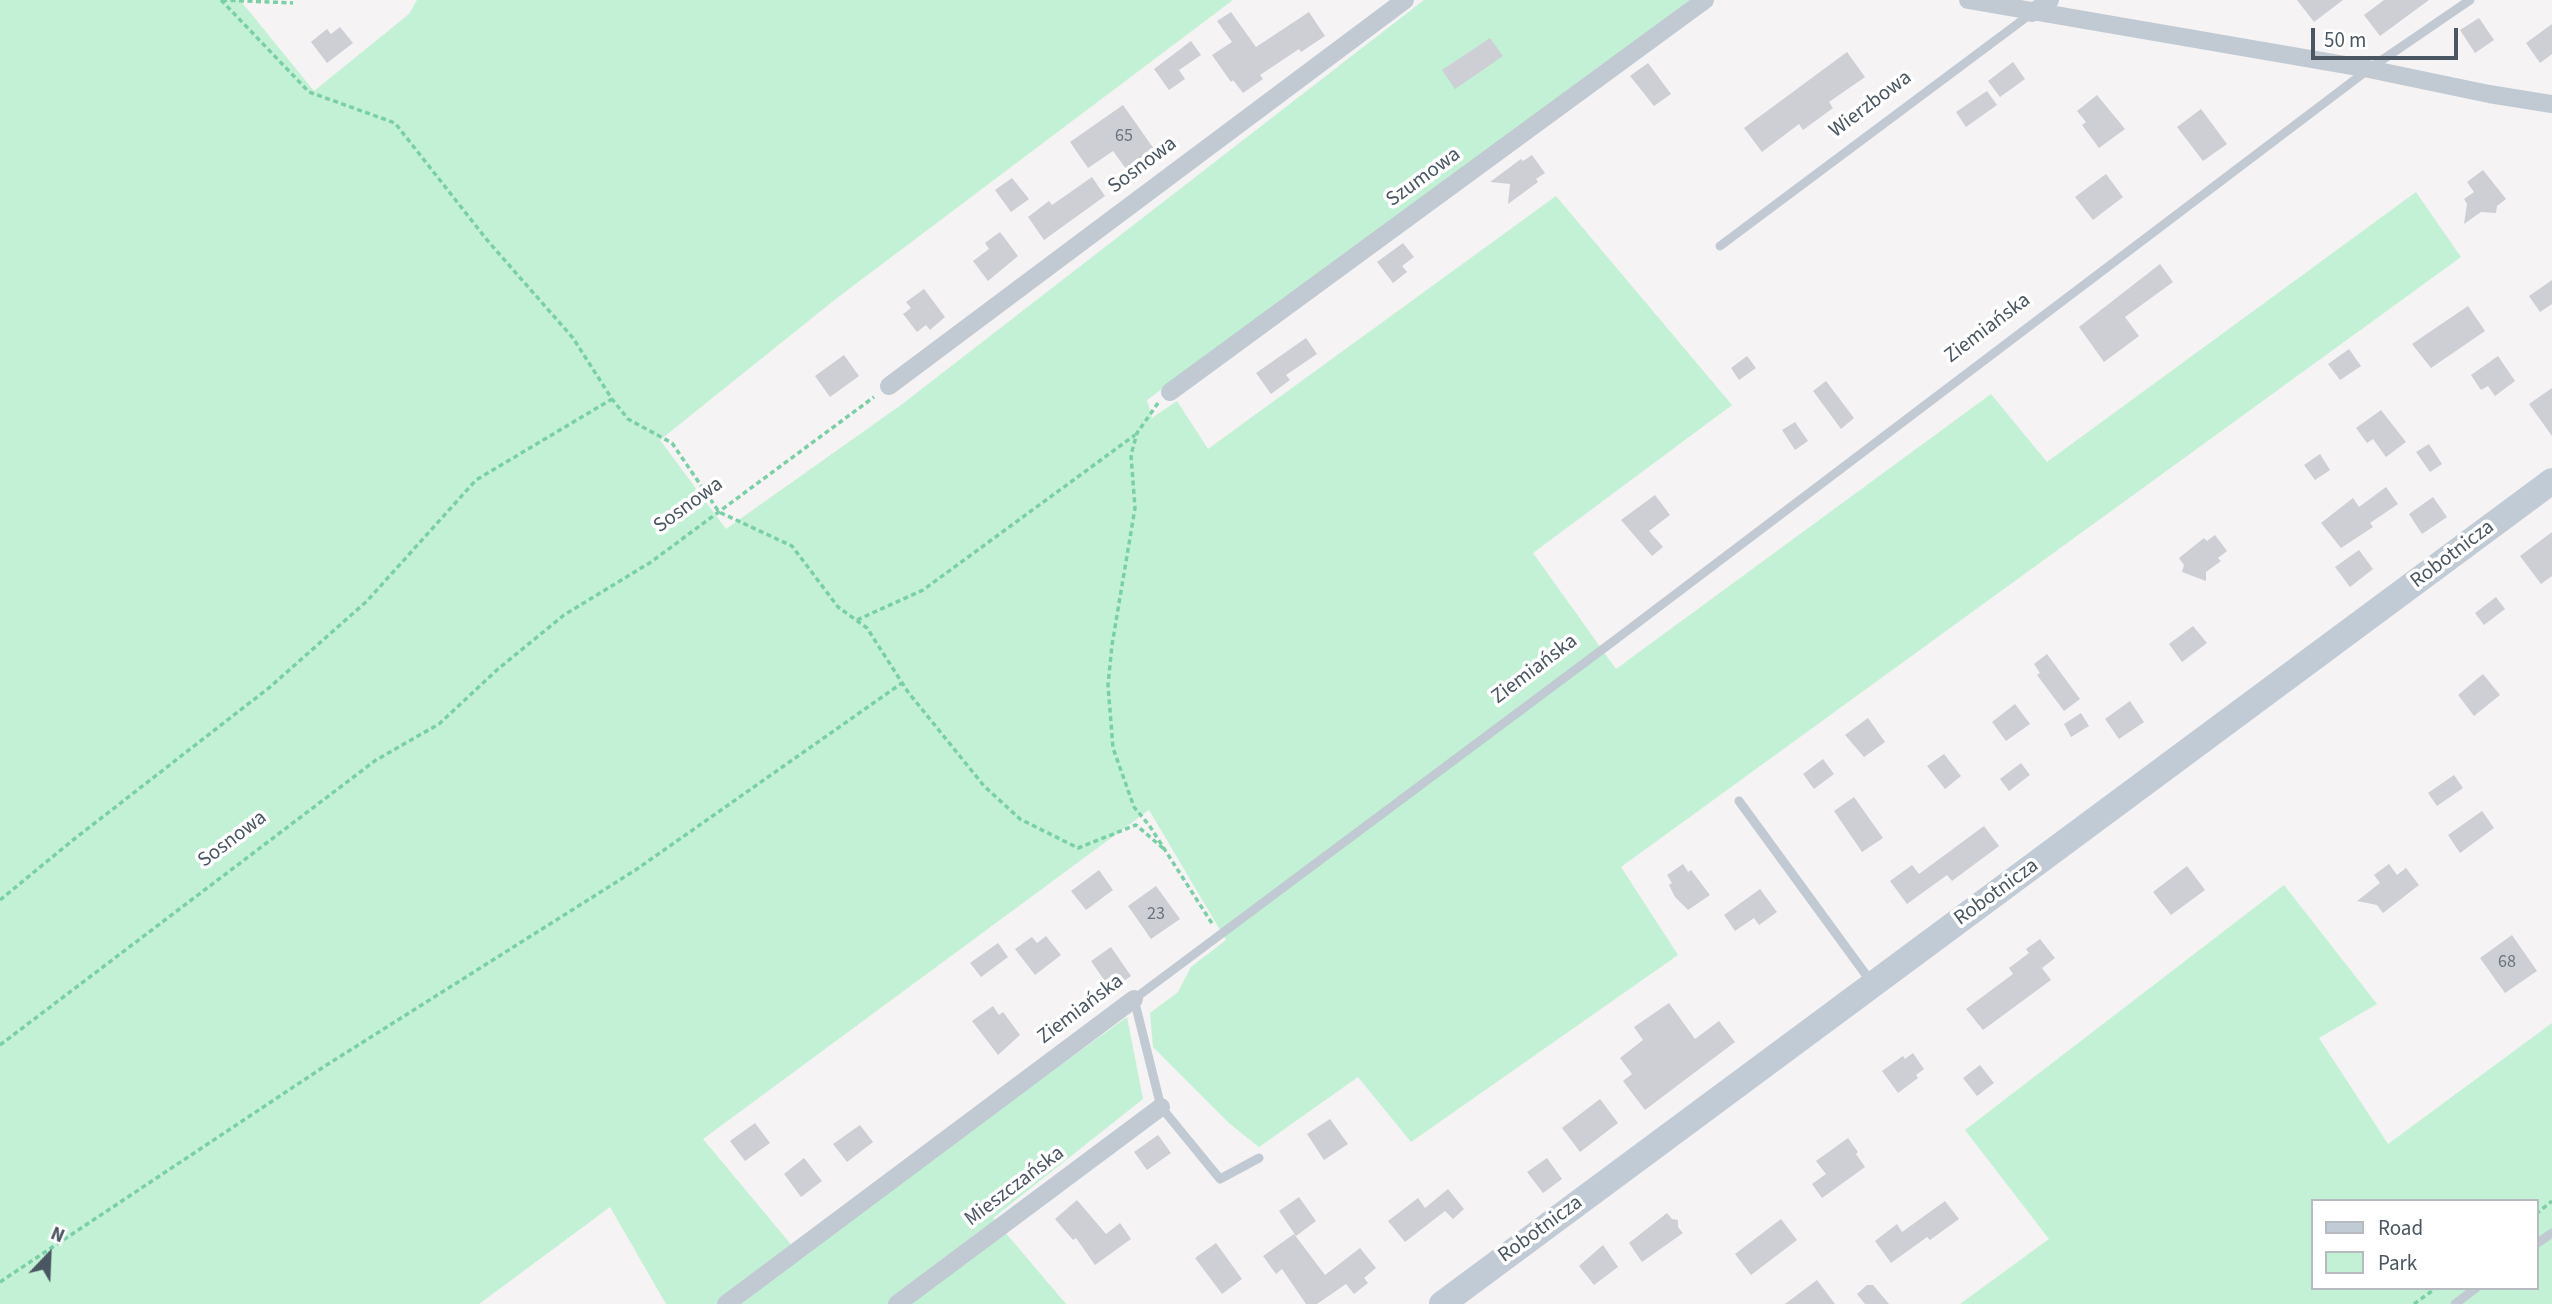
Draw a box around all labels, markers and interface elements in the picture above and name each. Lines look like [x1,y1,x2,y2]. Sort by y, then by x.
scale bar [2314,14,2461,58]
text: 50 m [2324,25,2366,55]
street label: Wierzbowa [1825,66,1917,144]
house number: 65 [1115,126,1133,148]
street label: Sosnowa [1104,132,1182,200]
street label: Szumowa [1382,143,1466,213]
street label: Ziemiańska [1940,289,2036,369]
street label: Sosnowa [649,472,729,540]
street label: Robotnicza [2406,515,2500,595]
street label: Ziemiańska [1487,630,1583,710]
street label: Sosnowa [194,806,272,874]
street label: Robotnicza [1950,854,2044,932]
house number: 23 [1147,904,1165,926]
house number: 68 [2498,952,2516,974]
street label: Ziemiańska [1033,970,1129,1050]
street label: Mieszczańska [960,1141,1070,1233]
street label: Robotnicza [1494,1191,1588,1269]
legend [2310,1199,2538,1290]
text: Road [2378,1213,2423,1243]
north arrow [14,1220,84,1290]
text: N [46,1220,68,1250]
text: Park [2378,1248,2417,1278]

